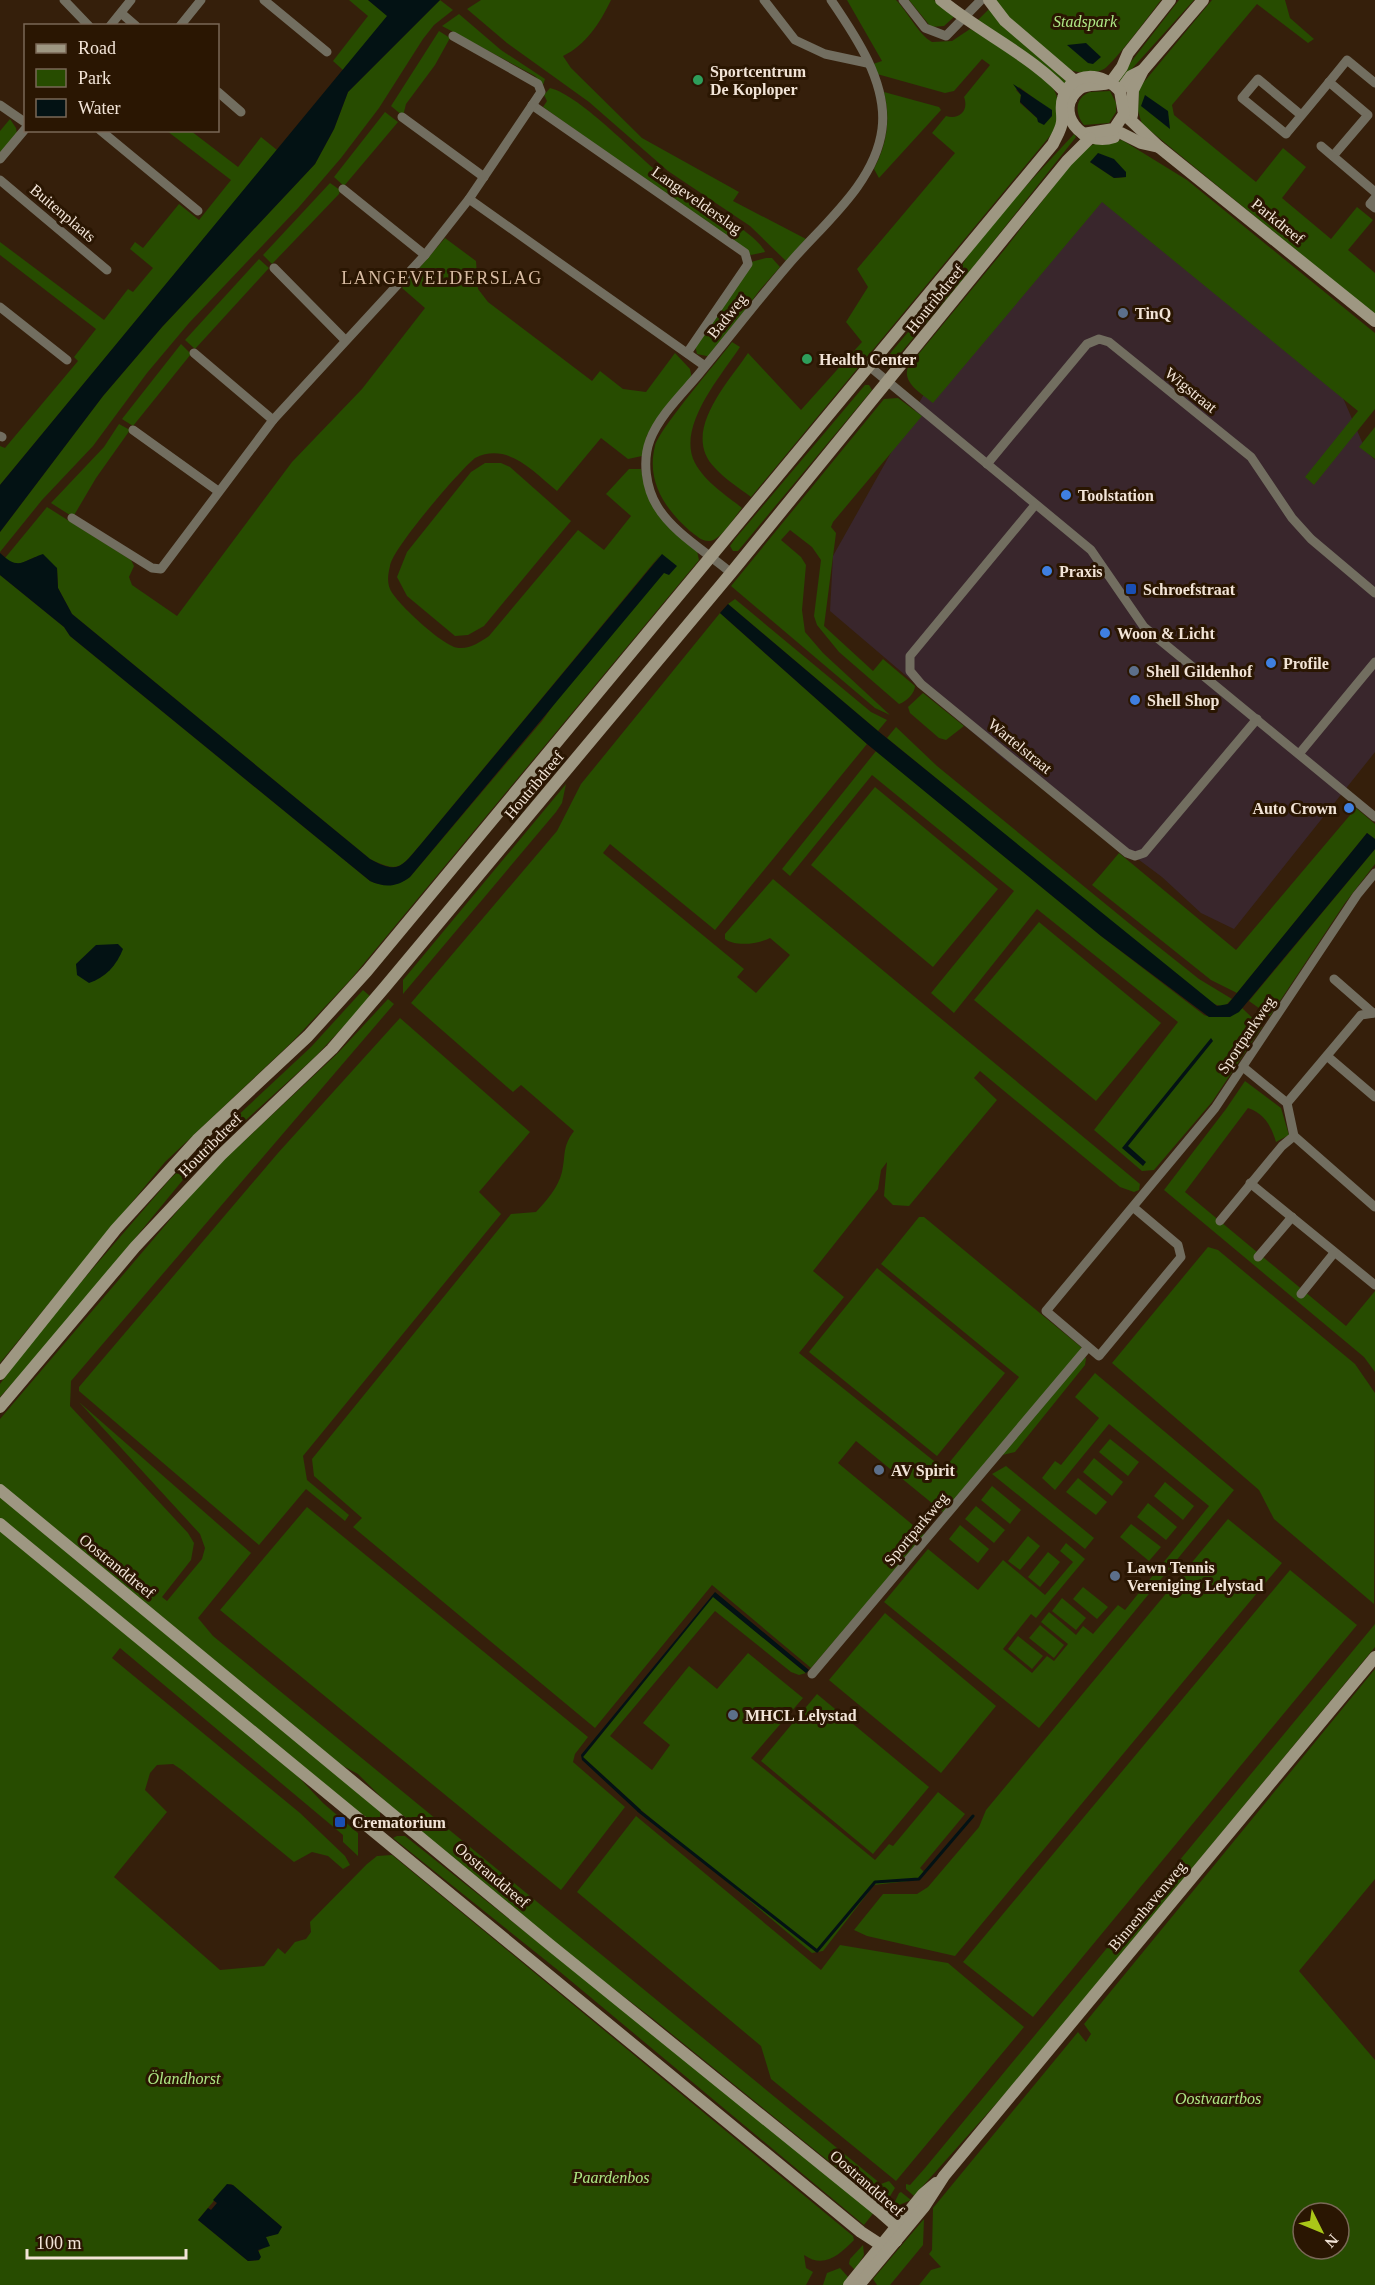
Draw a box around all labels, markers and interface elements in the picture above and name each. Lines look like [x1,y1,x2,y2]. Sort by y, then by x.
park label: Stadspark [1053,13,1118,31]
legend [24,24,219,132]
text: Road [78,38,116,58]
place label: Sportcentrum De Koploper [710,63,807,99]
text: Park [78,68,111,88]
marker: Sportcentrum De Koploper [691,73,705,87]
text: Water [78,98,121,118]
street label: Langevelderslag [648,163,745,238]
street label: Buitenplaats [26,181,99,246]
street label: Parkdreef [1248,195,1308,248]
street label: Houtribdreef [902,261,968,336]
district label: LANGEVELDERSLAG [341,268,543,288]
street label: Badweg [704,290,751,342]
place label: TinQ [1135,305,1171,322]
marker: TinQ [1116,306,1130,320]
place label: Health Center [819,351,916,368]
marker: Health Center [800,352,814,366]
street label: Wigstraat [1161,364,1221,417]
place label: Toolstation [1078,487,1154,504]
marker: Toolstation [1059,488,1073,502]
place label: Praxis [1059,563,1103,580]
marker: Praxis [1040,564,1054,578]
place label: Schroefstraat [1143,581,1236,598]
marker: Schroefstraat [1124,582,1138,596]
place label: Woon & Licht [1117,625,1215,642]
marker: Woon & Licht [1098,626,1112,640]
place label: Profile [1283,655,1329,672]
marker: Profile [1264,656,1278,670]
place label: Shell Gildenhof [1146,663,1253,680]
marker: Shell Gildenhof [1127,664,1141,678]
place label: Shell Shop [1147,692,1220,710]
marker: Shell Shop [1128,693,1142,707]
street label: Wartelstraat [985,715,1056,777]
street label: Houtribdreef [501,747,567,822]
place label: Auto Crown [1252,800,1337,817]
marker: Auto Crown [1342,801,1356,815]
street label: Sportparkweg [1214,993,1279,1078]
street label: Houtribdreef [175,1109,246,1180]
place label: AV Spirit [891,1462,956,1480]
marker: AV Spirit [872,1463,886,1477]
street label: Sportparkweg [881,1489,952,1569]
street label: Oostranddreef [76,1531,158,1602]
place label: Lawn Tennis Vereniging Lelystad [1127,1559,1264,1595]
marker: Lawn Tennis Vereniging Lelystad [1108,1569,1122,1583]
place label: MHCL Lelystad [745,1707,857,1725]
marker: MHCL Lelystad [726,1708,740,1722]
place label: Crematorium [352,1814,447,1831]
marker: Crematorium [333,1815,347,1829]
street label: Oostranddreef [451,1839,533,1911]
street label: Binnenhavenweg [1105,1858,1190,1955]
park label: Ölandhorst [148,2070,221,2087]
park label: Oostvaartbos [1175,2090,1261,2107]
street label: Oostranddreef [827,2147,908,2220]
park label: Paardenbos [572,2169,649,2186]
north arrow [1291,2201,1351,2261]
scale bar [27,2222,186,2260]
text: N [1321,2231,1342,2251]
text: 100 m [36,2233,82,2253]

